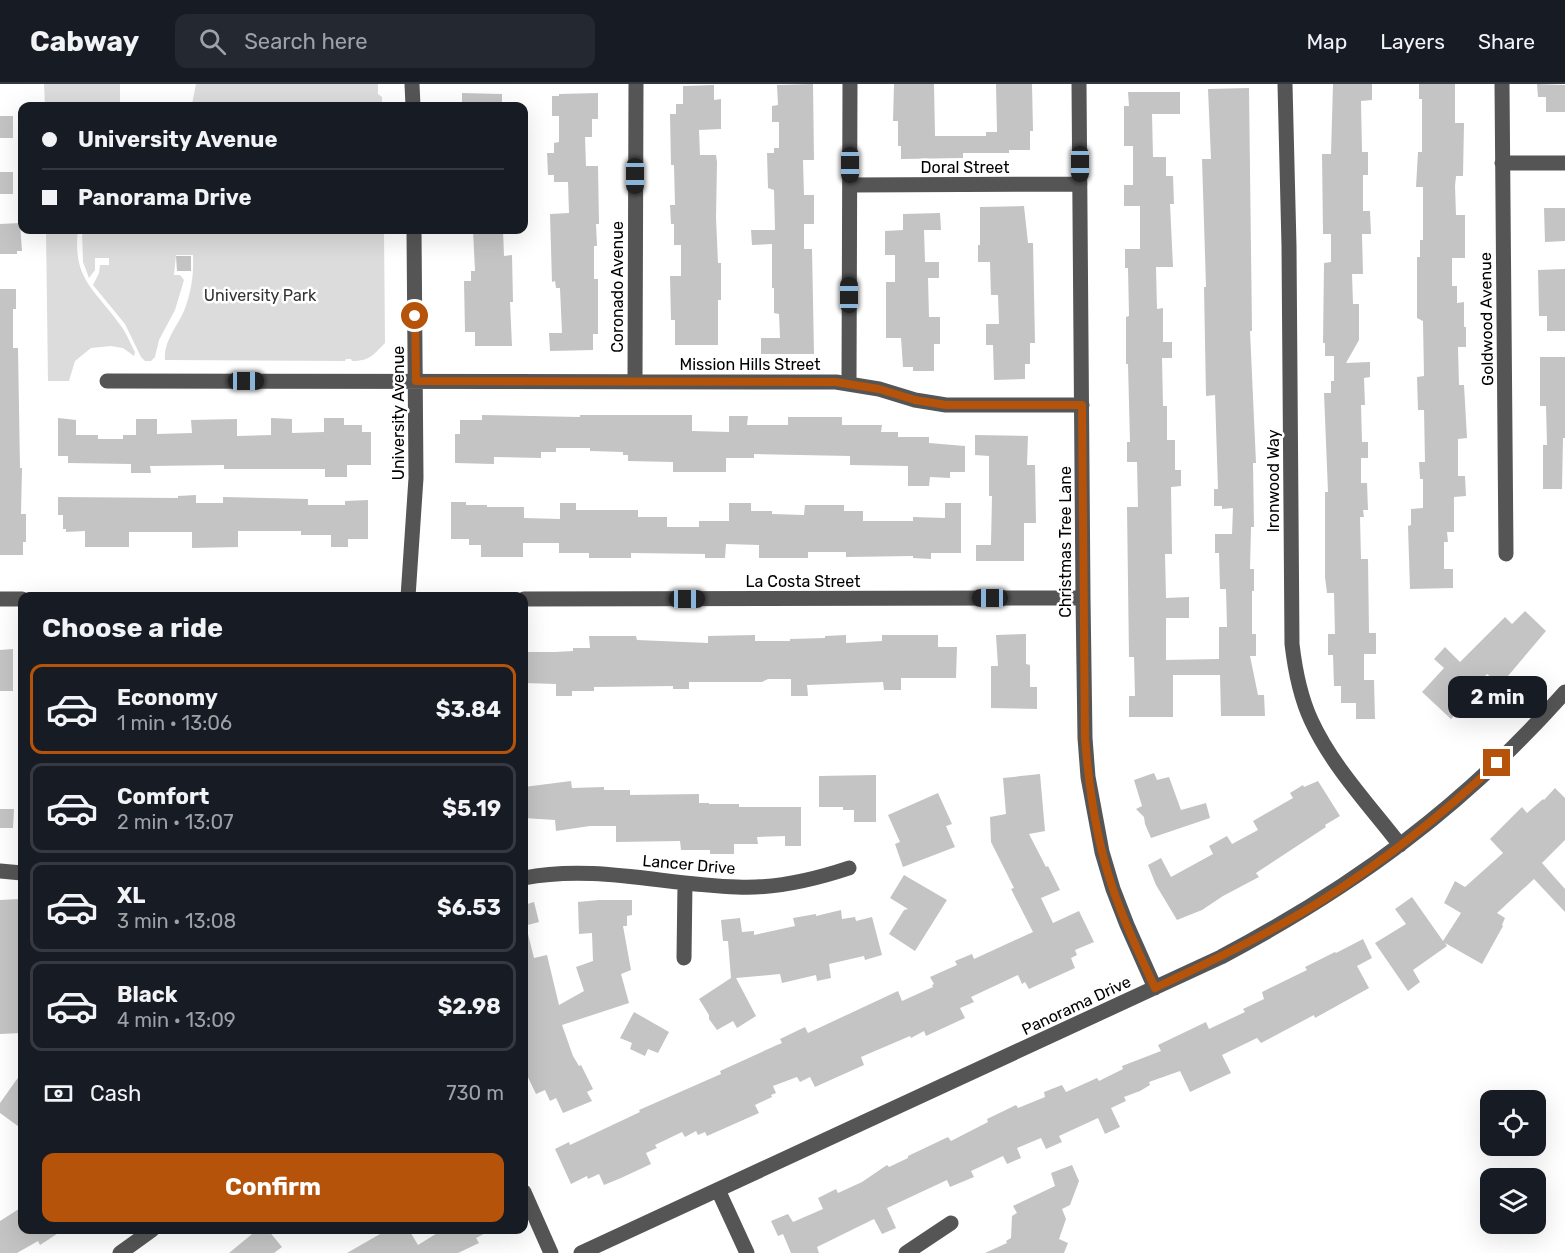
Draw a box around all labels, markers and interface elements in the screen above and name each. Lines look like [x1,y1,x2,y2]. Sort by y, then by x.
search box [175,14,595,68]
text: Cabway [30,25,139,58]
icon: search [196,25,229,58]
text: Search here [244,28,368,55]
text: Map [1306,29,1347,54]
text: Layers [1380,29,1445,54]
text: Share [1478,29,1535,54]
text: University Avenue [78,126,278,153]
car [1071,146,1089,182]
car [841,147,859,183]
car [626,158,644,194]
street label: Doral Street [920,158,1010,177]
text: Panorama Drive [78,184,252,211]
street label: Coronado Avenue [608,221,627,353]
street label: Goldwood Avenue [1476,252,1497,386]
car [840,277,858,313]
park label: University Park [204,286,317,305]
route start [401,302,428,329]
street label: University Avenue [389,346,408,480]
street label: Mission Hills Street [680,355,820,374]
car [228,372,264,390]
street label: Ironwood Way [1264,429,1283,533]
street label: Christmas Tree Lane [1056,466,1075,618]
street label: La Costa Street [745,572,861,591]
car [972,589,1008,607]
car [669,590,705,608]
text: Choose a ride [42,612,223,644]
callout: 2 min [1448,676,1546,718]
icon: car [45,682,99,736]
text: Economy [117,684,218,711]
text: 2 min [1470,685,1525,709]
text: $3.84 [436,696,501,723]
text: 1 min · 13:06 [117,711,232,735]
route end [1483,749,1510,776]
icon: car [45,781,99,835]
text: Comfort [117,783,209,810]
text: $5.19 [442,795,501,822]
text: 2 min · 13:07 [117,810,233,834]
street label: Lancer Drive [642,851,736,878]
icon: car [45,880,99,934]
text: XL [117,882,145,909]
text: $6.53 [437,894,501,921]
text: 3 min · 13:08 [117,909,236,933]
street label: Panorama Drive [1019,972,1134,1039]
icon: car [45,979,99,1033]
text: Black [117,981,178,1008]
text: $2.98 [438,993,501,1020]
text: 4 min · 13:09 [117,1008,236,1032]
icon: cash [42,1077,75,1110]
text: Cash [90,1080,141,1107]
text: 730 m [446,1081,504,1105]
map controls [1480,1090,1546,1234]
button: locate [1480,1090,1546,1156]
button: Confirm [42,1153,504,1222]
button: layers [1480,1168,1546,1234]

